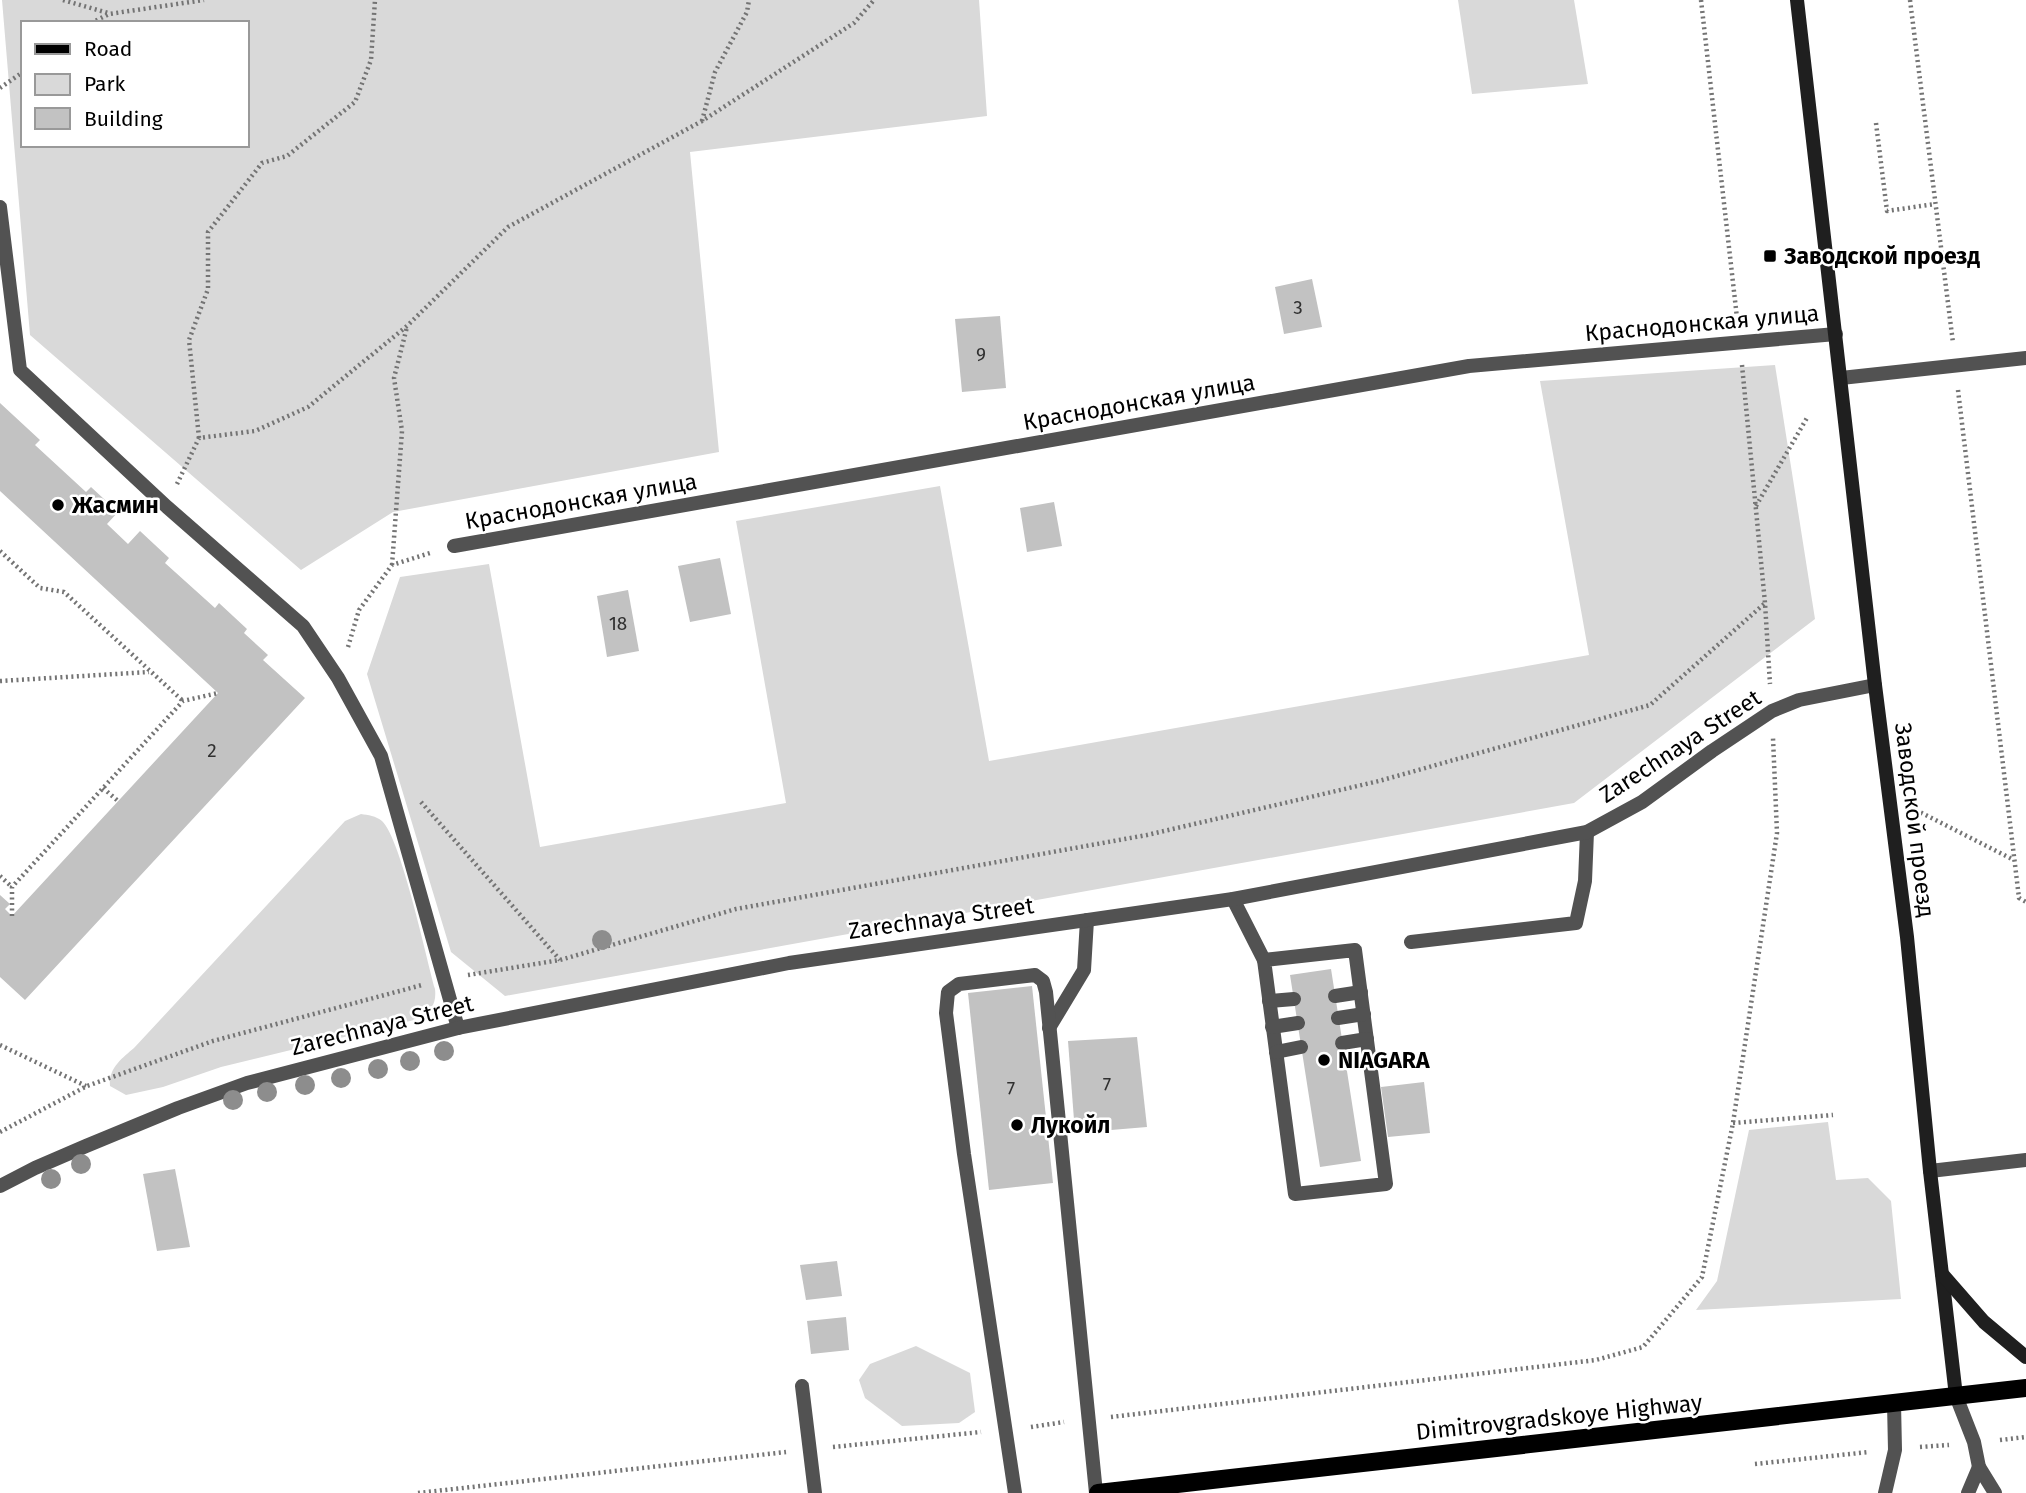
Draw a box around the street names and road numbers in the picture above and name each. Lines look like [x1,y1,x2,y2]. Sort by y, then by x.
street label: Краснодонская улица [1584,299,1820,347]
street label: Краснодонская улица [1021,368,1257,436]
street label: Краснодонская улица [463,467,699,535]
street label: Zarechnaya Street [1594,683,1767,809]
street label: Заводской проезд [1889,721,1941,919]
street label: Zarechnaya Street [846,891,1036,945]
street label: Zarechnaya Street [288,989,477,1061]
street label: Dimitrovgradskoye Highway [1414,1388,1704,1446]

